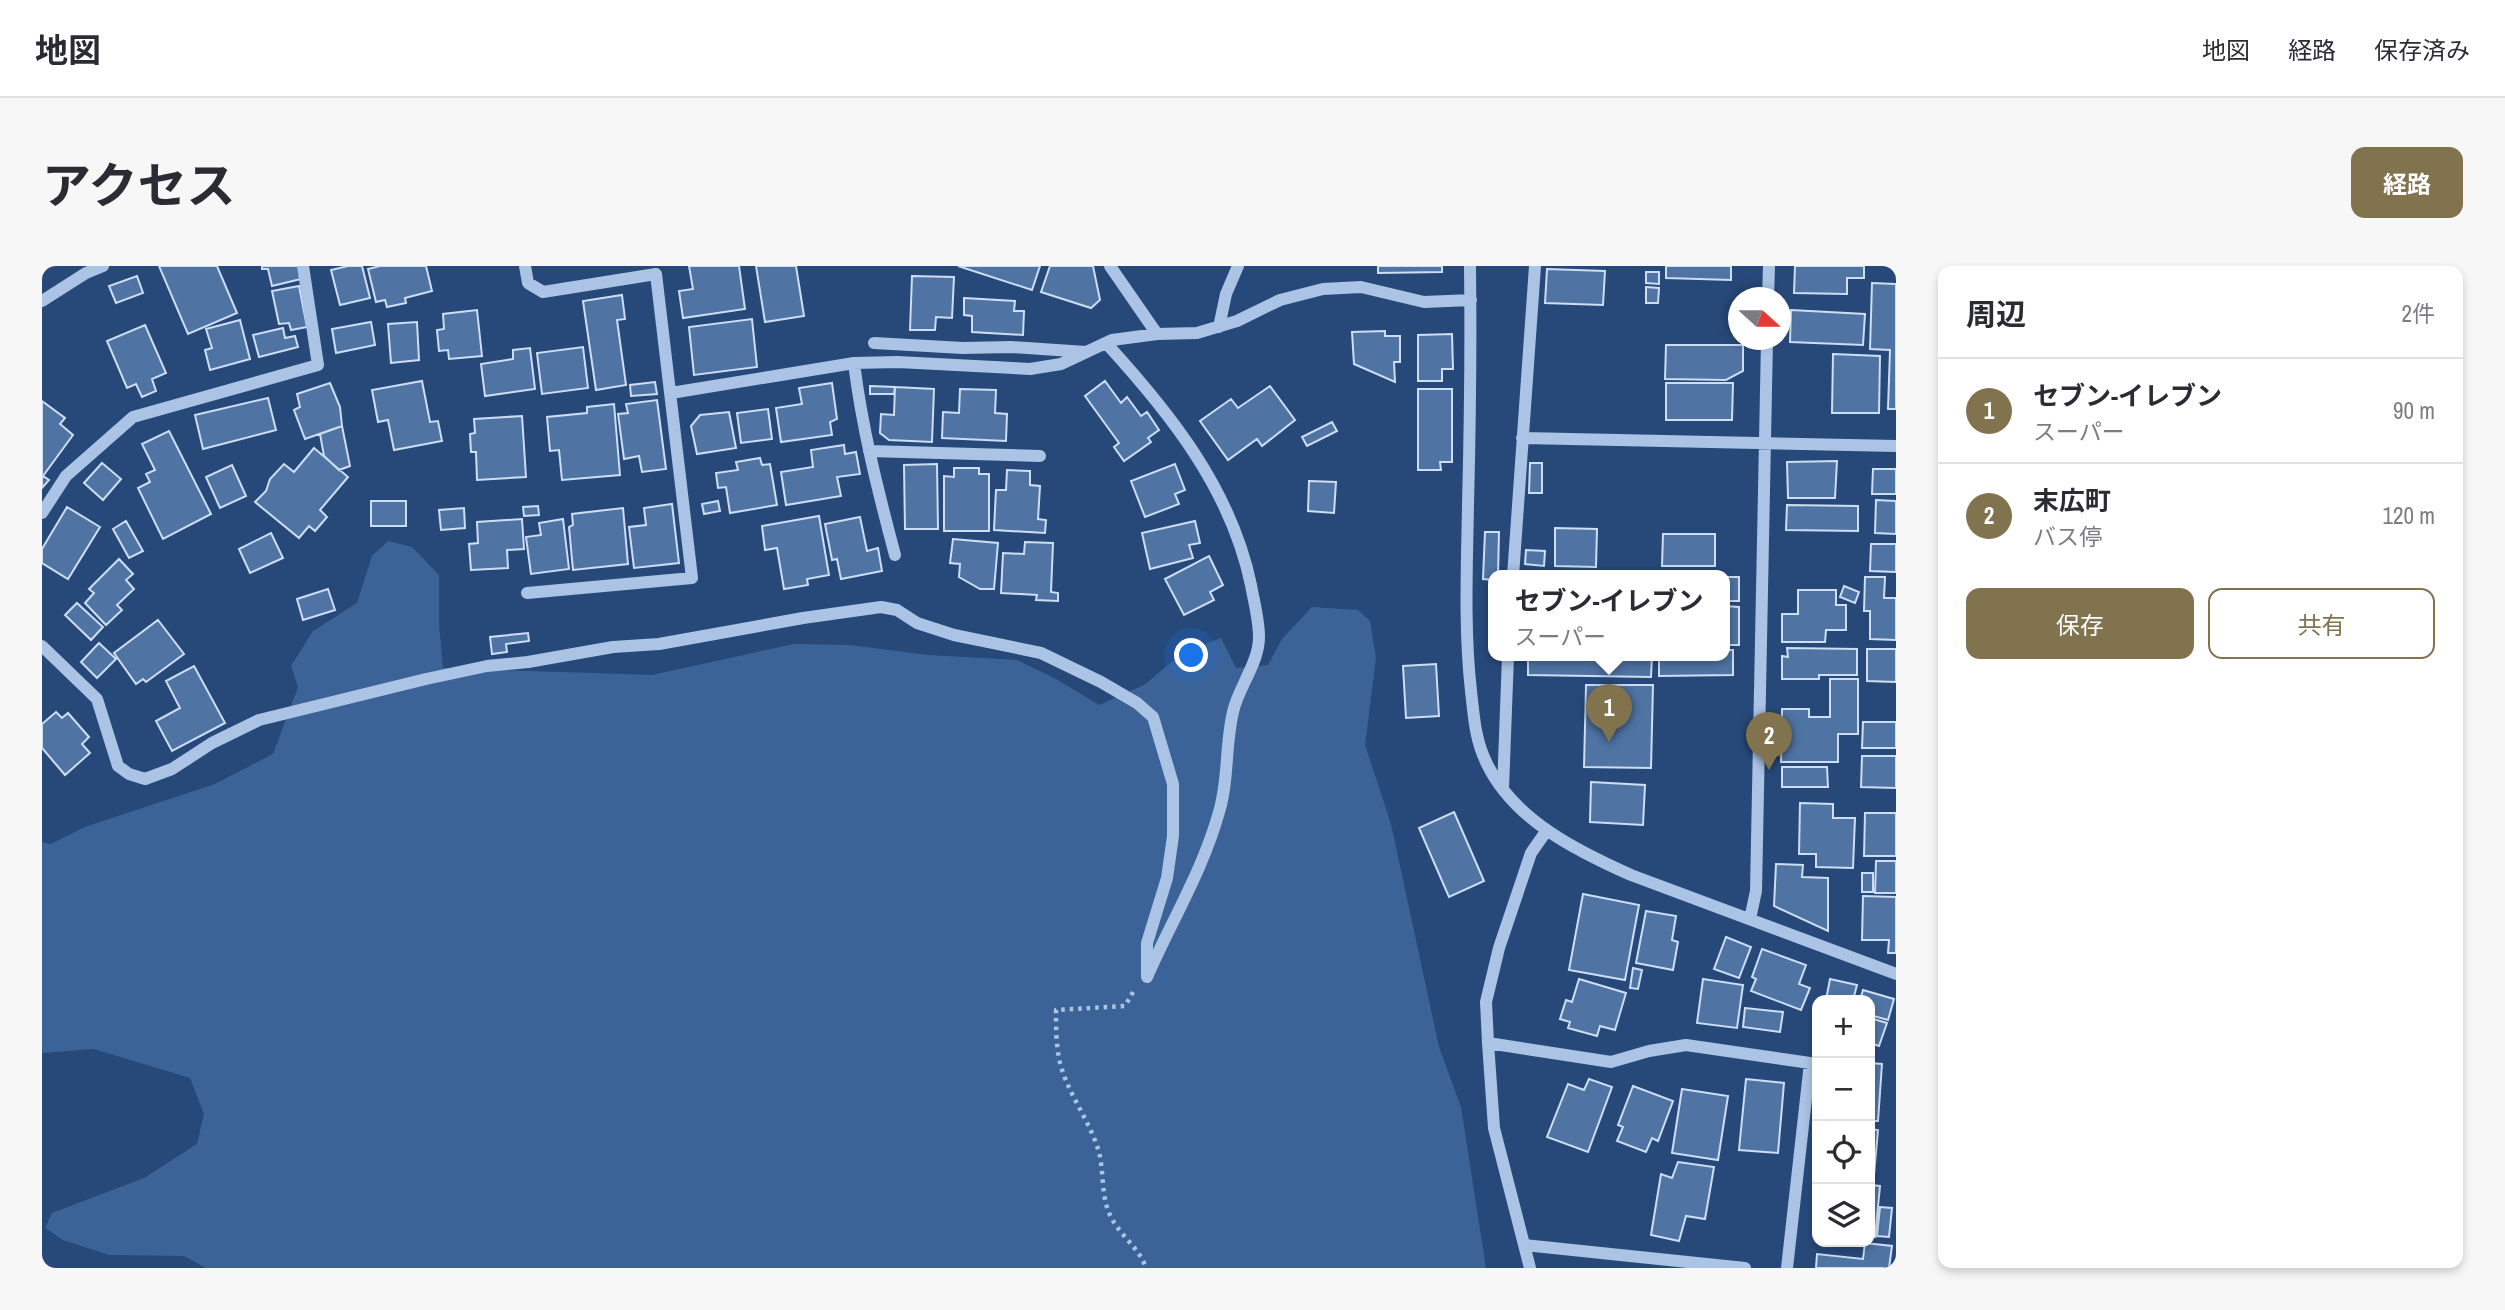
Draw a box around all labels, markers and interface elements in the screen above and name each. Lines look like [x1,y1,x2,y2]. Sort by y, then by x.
text: 地図 [35,28,101,72]
text: 地図 [2202,34,2250,66]
text: 経路 [2288,34,2336,66]
text: 保存済み [2374,34,2470,66]
button: 経路 [2351,147,2463,218]
text: アクセス [42,152,236,218]
north arrow [1728,287,1791,350]
text: 周辺 [1966,294,2026,334]
text: 2件 [2402,298,2435,329]
text: セブン-イレブン [2033,378,2222,413]
text: 1 [1984,395,1994,426]
text: 90 m [2393,395,2435,426]
text: スーパー [2033,416,2125,447]
text: 末広町 [2033,483,2111,518]
text: 2 [1984,500,1994,531]
text: 120 m [2383,500,2435,531]
text: バス停 [2033,521,2102,552]
popup [1488,570,1730,661]
text: セブン-イレブン [1514,583,1704,618]
button: 保存 [1966,588,2194,659]
button: 共有 [2208,588,2435,659]
text: スーパー [1514,621,1606,652]
your location [1174,638,1208,672]
pin: 1 [1586,684,1632,742]
pin: 2 [1746,712,1792,770]
map controls [1812,995,1875,1247]
button: + [1812,995,1875,1058]
button: − [1812,1058,1875,1121]
button: locate [1812,1121,1875,1184]
button: layers [1812,1184,1875,1247]

